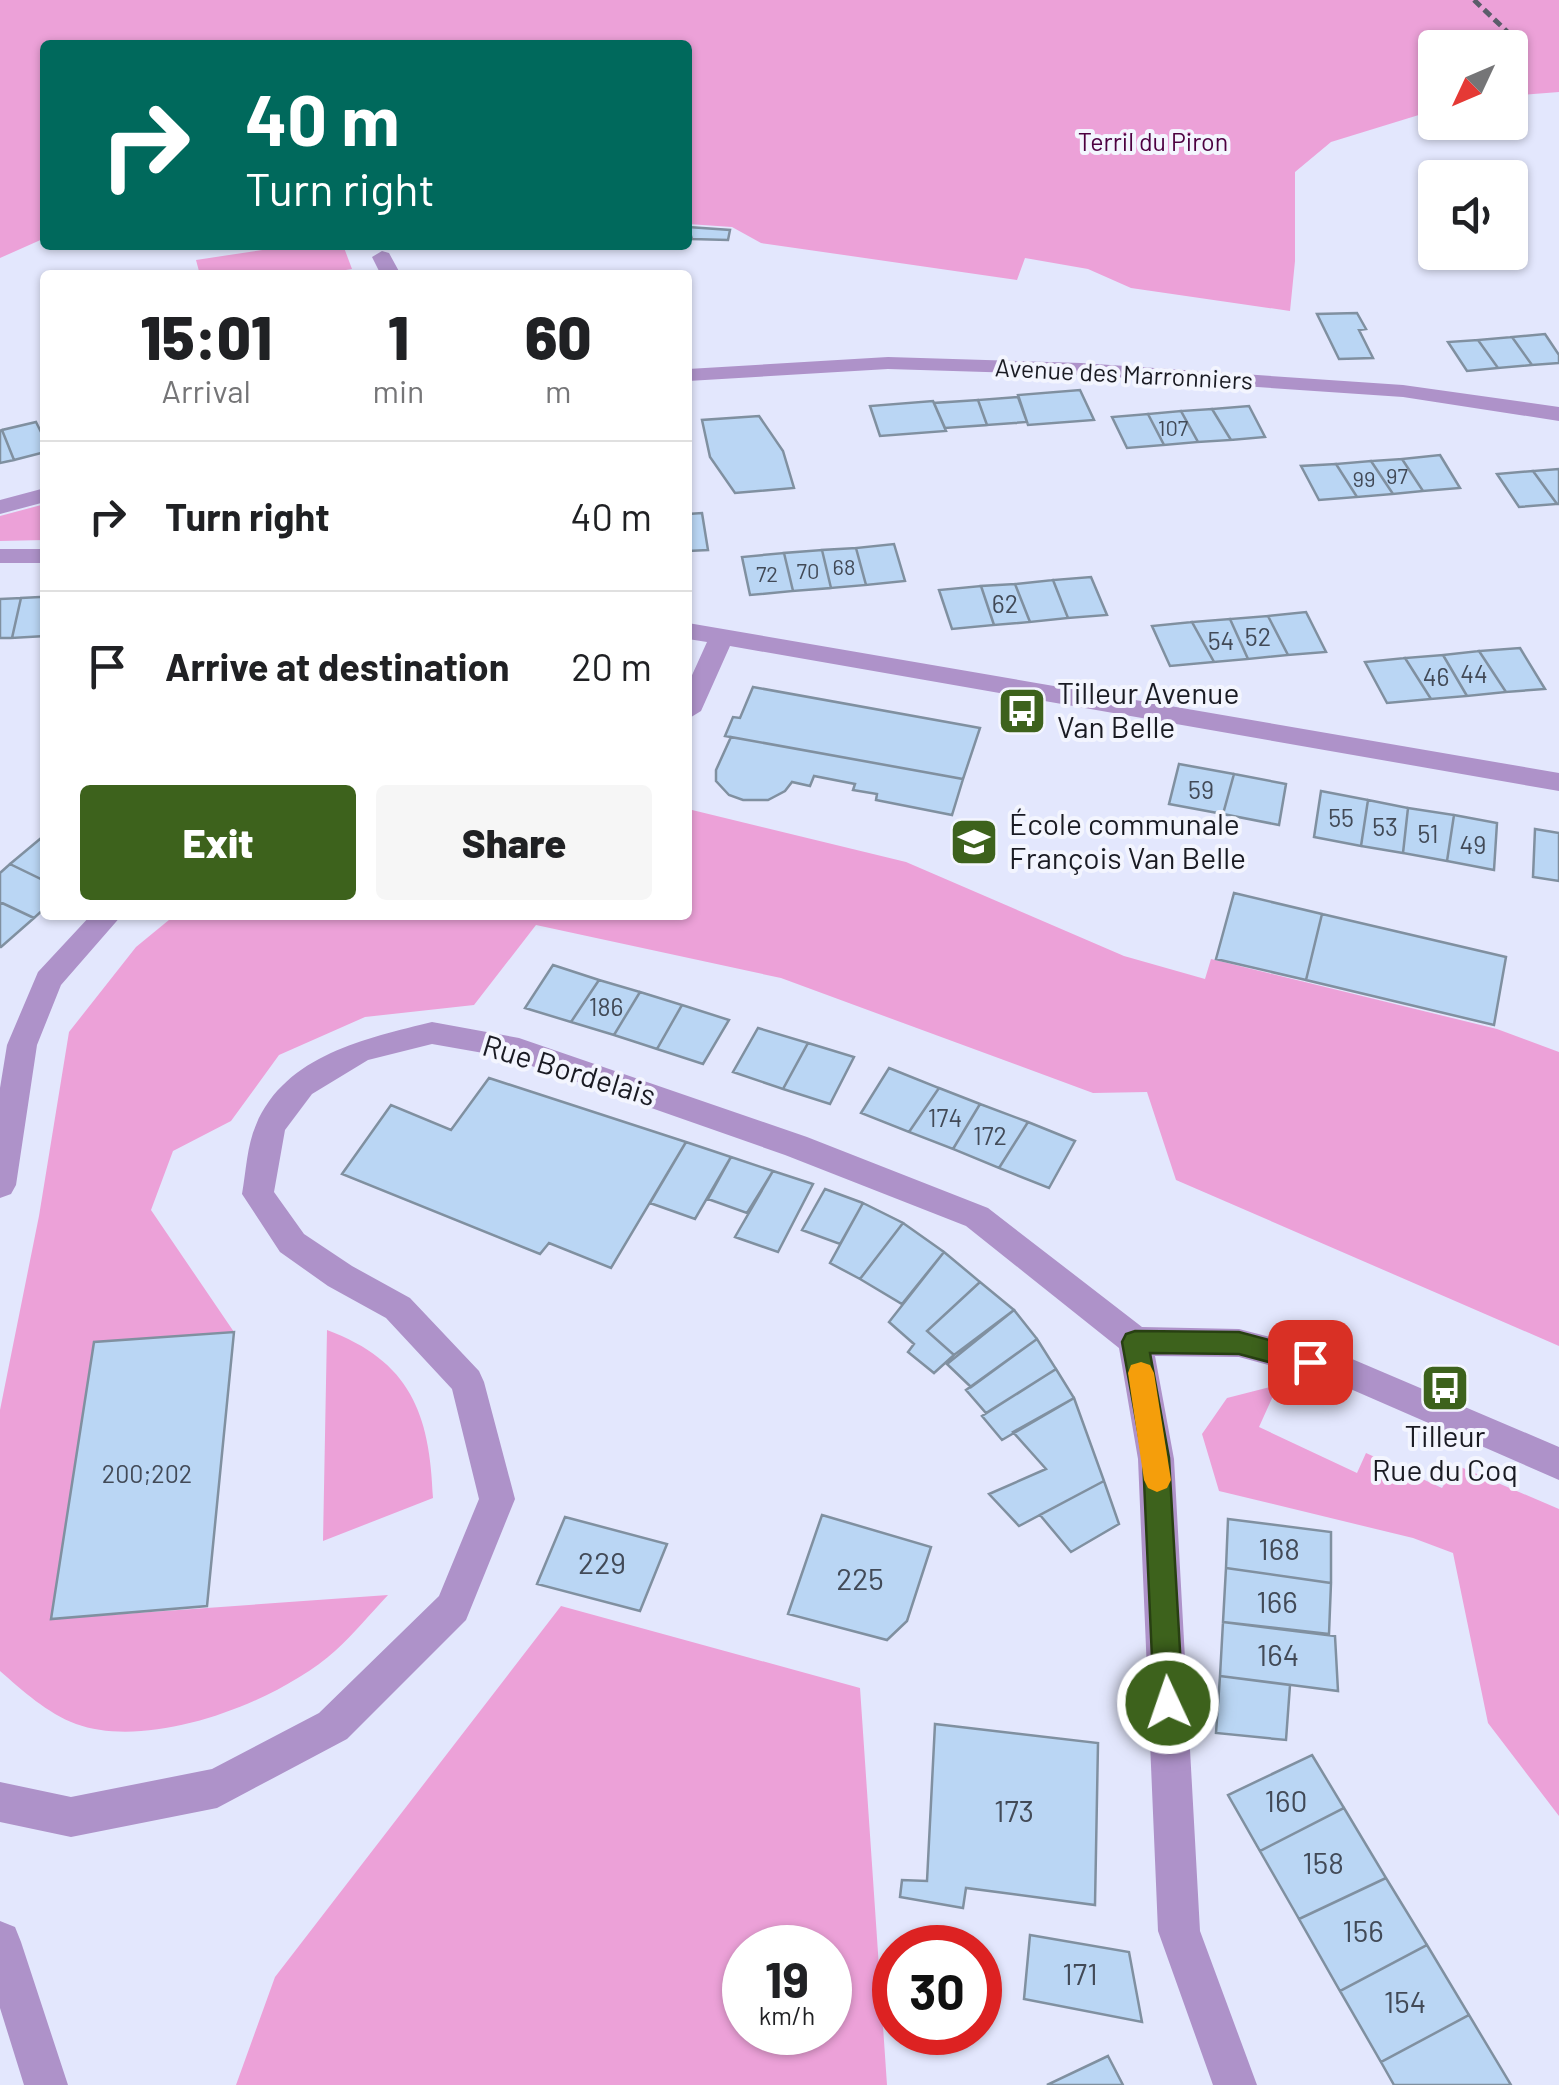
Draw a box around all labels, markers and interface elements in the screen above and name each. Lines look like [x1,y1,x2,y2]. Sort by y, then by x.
north arrow [1418,30,1528,140]
map controls [1418,30,1528,270]
text: 40 m [245,76,400,160]
icon: right [80,80,210,210]
park label: Terril du Piron [1078,126,1228,156]
button: sound [1418,160,1528,270]
text: Turn right [245,161,435,215]
text: 15:01 [140,300,272,372]
text: 1 [388,300,409,372]
text: 60 [525,300,592,372]
street label: Avenue des Marronniers [994,351,1254,395]
text: Arrival [162,371,251,409]
text: min [372,371,424,409]
text: m [545,371,571,409]
house number: 107 [1158,414,1188,440]
house number: 97 [1386,462,1408,488]
house number: 99 [1353,465,1375,491]
icon: right [80,489,135,544]
text: Turn right [165,493,330,539]
text: 40 m [571,493,652,539]
house number: 68 [833,553,855,579]
house number: 70 [797,557,819,583]
house number: 72 [756,560,778,586]
house number: 62 [992,588,1018,618]
house number: 52 [1245,621,1271,651]
house number: 54 [1208,625,1234,655]
icon: arrive [80,639,135,694]
text: Arrive at destination [165,643,510,689]
text: 20 m [571,643,652,689]
house number: 44 [1460,658,1488,688]
house number: 46 [1423,661,1449,691]
place label: Tilleur Avenue Van Belle [1057,674,1239,744]
bus stop icon: Tilleur Avenue Van Belle [996,685,1048,737]
house number: 59 [1188,774,1214,804]
button: Exit [80,785,356,900]
button: Share [376,785,652,900]
house number: 55 [1328,802,1354,832]
place label: École communale François Van Belle [1009,805,1246,875]
house number: 53 [1372,811,1398,841]
school or university icon: École communale François Van Belle [948,816,1000,868]
house number: 51 [1418,818,1438,848]
house number: 49 [1460,829,1486,859]
house number: 186 [589,991,623,1021]
street label: Rue Bordelais [479,1026,660,1112]
house number: 174 [928,1102,962,1132]
house number: 172 [973,1120,1007,1150]
pin [1268,1320,1353,1405]
icon: arrive [1283,1335,1338,1390]
bus stop icon: Tilleur Rue du Coq [1419,1362,1471,1414]
place label: Tilleur Rue du Coq [1372,1417,1518,1487]
house number: 200;202 [102,1458,192,1488]
house number: 168 [1258,1530,1300,1566]
house number: 229 [578,1544,626,1580]
house number: 225 [836,1560,884,1596]
house number: 166 [1256,1583,1298,1619]
house number: 164 [1257,1636,1299,1672]
position arrow [1116,1651,1220,1755]
house number: 160 [1265,1782,1307,1818]
house number: 173 [994,1792,1034,1828]
house number: 158 [1302,1844,1344,1880]
house number: 156 [1342,1912,1384,1948]
speed limit sign: 30 [872,1925,1002,2055]
text: 19 [765,1948,809,2008]
house number: 171 [1062,1955,1098,1991]
house number: 154 [1384,1983,1426,2019]
text: km/h [759,2000,815,2030]

